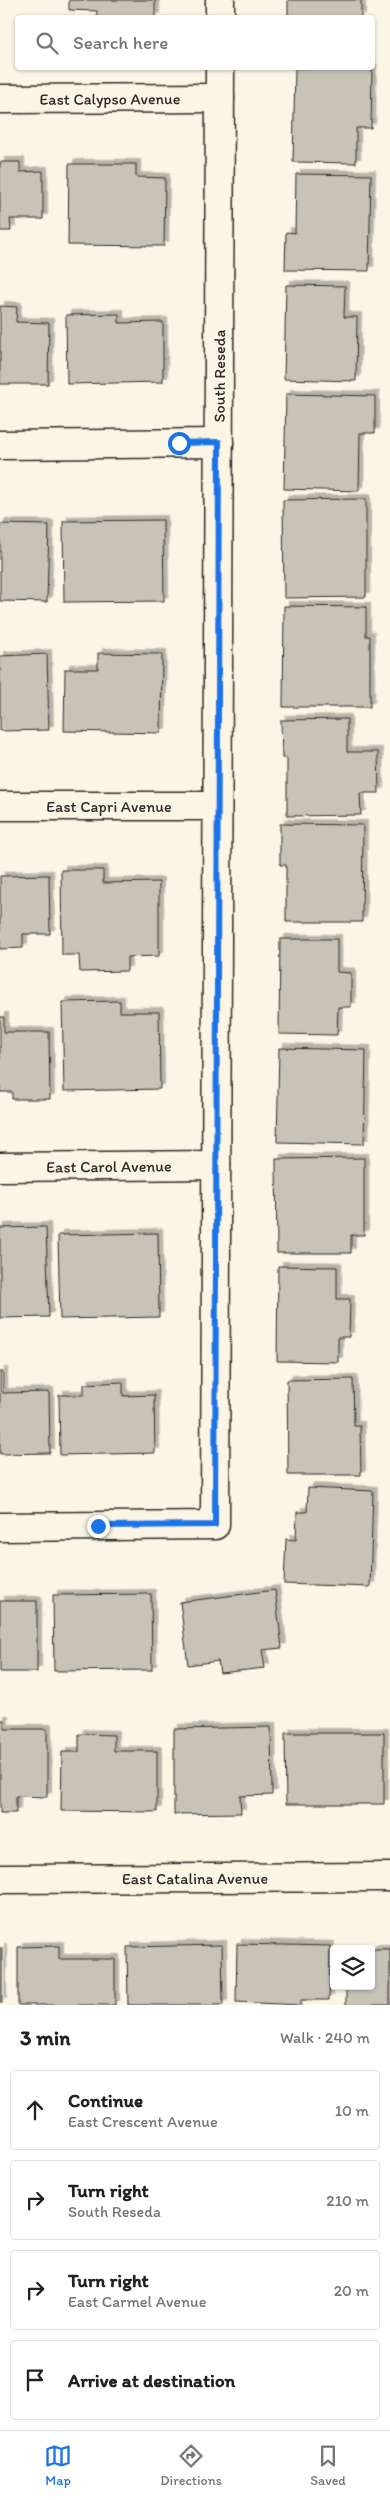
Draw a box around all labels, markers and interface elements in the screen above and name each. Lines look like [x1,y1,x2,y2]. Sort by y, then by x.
search box [15,15,375,70]
icon: search [33,29,61,57]
text: Search here [73,31,168,54]
street label: East Calypso Avenue [39,89,181,108]
street label: South Reseda [209,329,229,423]
route start [168,432,191,455]
street label: East Capri Avenue [46,797,172,816]
street label: East Carol Avenue [46,1156,172,1176]
route end [87,1515,110,1538]
street label: East Catalina Avenue [122,1868,268,1888]
map controls [330,1945,375,1990]
button: layers [330,1945,375,1990]
text: 3 min [20,2025,70,2050]
text: Walk · 240 m [280,2028,370,2047]
text: Continue [68,2089,143,2112]
icon: ahead [21,2096,49,2124]
text: 10 m [335,2101,369,2120]
text: East Crescent Avenue [68,2112,218,2131]
text: Turn right [68,2179,149,2202]
icon: right [21,2186,49,2214]
text: 210 m [326,2191,369,2210]
text: South Reseda [68,2202,161,2221]
text: Turn right [68,2269,149,2292]
icon: right [21,2276,49,2304]
text: 20 m [334,2281,369,2300]
text: East Carmel Avenue [68,2292,206,2311]
icon: arrive [21,2366,49,2394]
text: Arrive at destination [68,2369,235,2392]
tab: Map [44,2442,72,2489]
tab: Directions [160,2442,222,2489]
tab: Saved [310,2442,346,2489]

